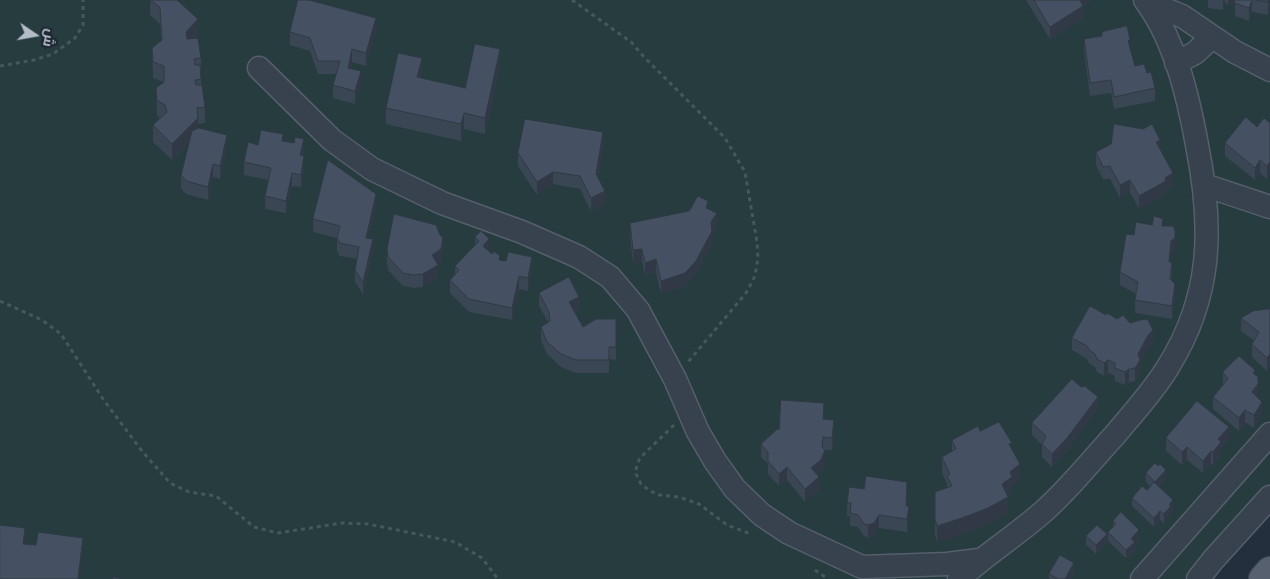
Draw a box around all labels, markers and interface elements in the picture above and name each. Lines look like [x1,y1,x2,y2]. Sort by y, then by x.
north arrow [10,10,60,60]
text: ش [40,28,60,49]

